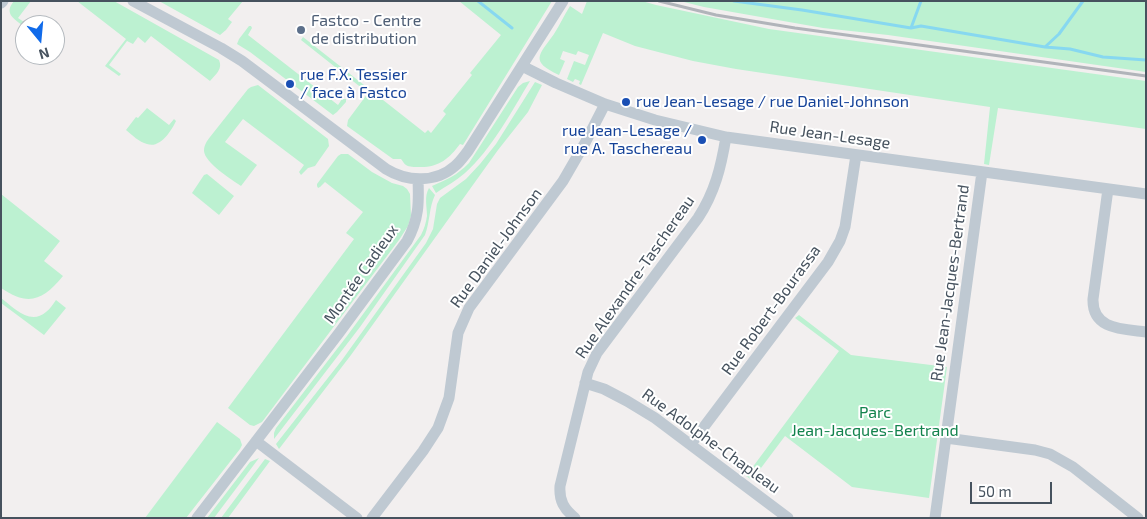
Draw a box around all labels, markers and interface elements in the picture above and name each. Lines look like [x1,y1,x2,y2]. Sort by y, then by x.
place label: Fastco - Centre de distribution [311,11,421,49]
north arrow [15,15,65,65]
marker: Fastco - Centre de distribution [295,24,307,36]
text: N [37,44,52,63]
place label: rue F.X. Tessier / face à Fastco [300,65,407,103]
marker: rue F.X. Tessier / face à Fastco [284,78,296,90]
place label: rue Jean-Lesage / rue Daniel-Johnson [636,92,909,112]
marker: rue Jean-Lesage / rue Daniel-Johnson [620,96,632,108]
street label: Rue Jean-Lesage [768,117,892,153]
place label: rue Jean-Lesage / rue A. Taschereau [562,121,692,159]
marker: rue Jean-Lesage / rue A. Taschereau [696,134,708,146]
street label: Rue Jean-Jacques-Bertrand [927,183,973,383]
street label: Rue Daniel-Johnson [446,184,546,312]
street label: Rue Alexandre-Taschereau [571,192,699,362]
street label: Montée Cadieux [320,221,402,327]
street label: Rue Robert-Bourassa [717,241,825,379]
street label: Rue Adolphe-Chapleau [638,384,784,498]
park label: Parc Jean-Jacques-Bertrand [791,403,959,441]
scale bar [972,472,1054,504]
text: 50 m [978,482,1012,500]

